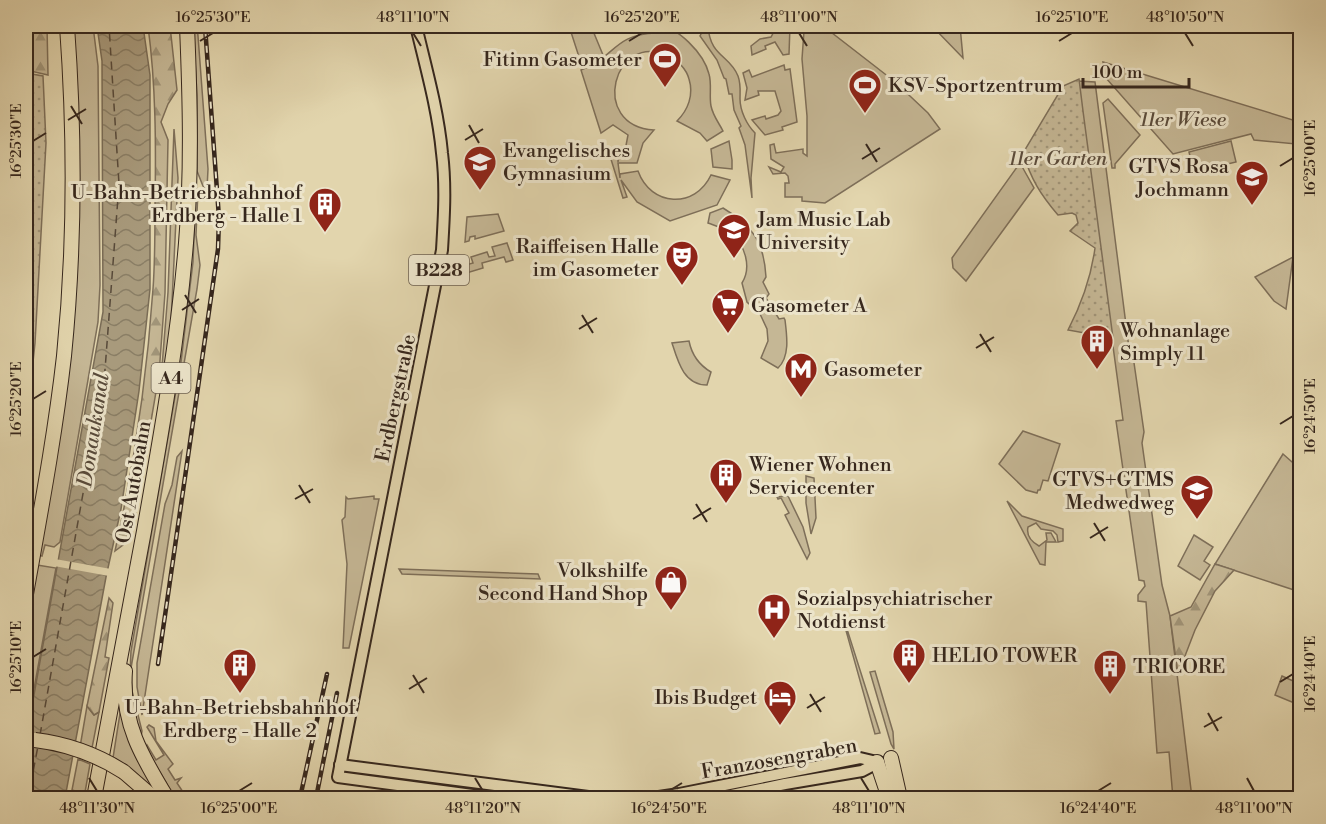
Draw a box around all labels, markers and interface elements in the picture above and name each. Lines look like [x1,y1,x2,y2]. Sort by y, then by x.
text: 16°25'30"E [175,8,251,27]
text: 48°11'10"N [376,8,450,27]
text: 16°25'20"E [604,8,680,27]
text: 48°11'00"N [760,8,838,27]
text: 16°25'10"E [1036,8,1108,27]
text: 48°10'50"N [1146,8,1224,27]
sports icon: Fitinn Gasometer [647,41,683,88]
place label: Fitinn Gasometer [483,48,642,73]
scale bar [1083,51,1190,89]
text: 100 m [1092,61,1143,84]
sports icon: KSV-Sportzentrum [847,67,883,114]
place label: KSV-Sportzentrum [888,74,1063,99]
text: 16°25'30"E [7,103,26,179]
park label: 11er Wiese [1140,108,1227,133]
text: 16°25'00"E [1301,120,1320,196]
place label: Evangelisches Gymnasium [503,139,630,187]
school or university icon: Evangelisches Gymnasium [462,144,498,191]
park label: 11er Garten [1009,147,1108,172]
place label: GTVS Rosa Jochmann [1128,155,1230,203]
school or university icon: GTVS Rosa Jochmann [1234,159,1270,206]
place label: U-Bahn-Betriebsbahnhof Erdberg - Halle 1 [71,181,303,229]
building icon: U-Bahn-Betriebsbahnhof Erdberg - Halle 1 [307,186,343,233]
place label: Jam Music Lab University [756,208,891,256]
school or university icon: Jam Music Lab University [716,212,752,259]
place label: Raiffeisen Halle im Gasometer [516,235,659,283]
theatre icon: Raiffeisen Halle im Gasometer [664,239,700,286]
road number: B228 [409,255,469,285]
supermarket icon: Gasometer A [710,287,746,334]
place label: Gasometer A [751,294,868,319]
place label: Wohnanlage Simply 11 [1119,319,1230,367]
building icon: Wohnanlage Simply 11 [1079,323,1115,370]
street label: Erdbergstraße [371,332,422,464]
metro station icon: Gasometer [783,351,819,398]
place label: Gasometer [824,358,922,383]
text: 16°25'20"E [7,361,26,437]
road number: A4 [152,363,190,393]
water label: Donaukanal [72,371,116,490]
text: 16°24'50"E [1301,378,1320,454]
street label: Ost Autobahn [111,419,158,546]
place label: Wiener Wohnen Servicecenter [748,453,892,501]
building icon: Wiener Wohnen Servicecenter [708,457,744,504]
place label: GTVS+GTMS Medwedweg [1052,468,1175,516]
school or university icon: GTVS+GTMS Medwedweg [1179,473,1215,520]
place label: Volkshilfe Second Hand Shop [478,559,648,607]
shop icon: Volkshilfe Second Hand Shop [653,564,689,611]
place label: Sozialpsychiatrischer Notdienst [797,587,993,635]
hospital icon: Sozialpsychiatrischer Notdienst [756,592,792,639]
text: 16°25'10"E [7,621,26,693]
text: 16°24'40"E [1301,636,1320,712]
building icon: HELIO TOWER [891,637,927,684]
place label: HELIO TOWER [932,644,1078,669]
building icon: U-Bahn-Betriebsbahnhof Erdberg - Halle 2 [222,647,258,694]
building icon: TRICORE [1092,648,1128,695]
place label: TRICORE [1133,655,1225,680]
hotel icon: Ibis Budget [762,679,798,726]
place label: Ibis Budget [654,686,757,711]
place label: U-Bahn-Betriebsbahnhof Erdberg - Halle 2 [124,696,356,744]
street label: Franzosengraben [699,733,859,786]
text: 48°11'30"N [59,799,135,818]
text: 16°25'00"E [201,799,277,818]
text: 48°11'20"N [445,799,521,818]
text: 16°24'50"E [631,799,707,818]
text: 48°11'10"N [832,799,906,818]
text: 16°24'40"E [1060,799,1136,818]
text: 48°11'00"N [1215,799,1293,818]

